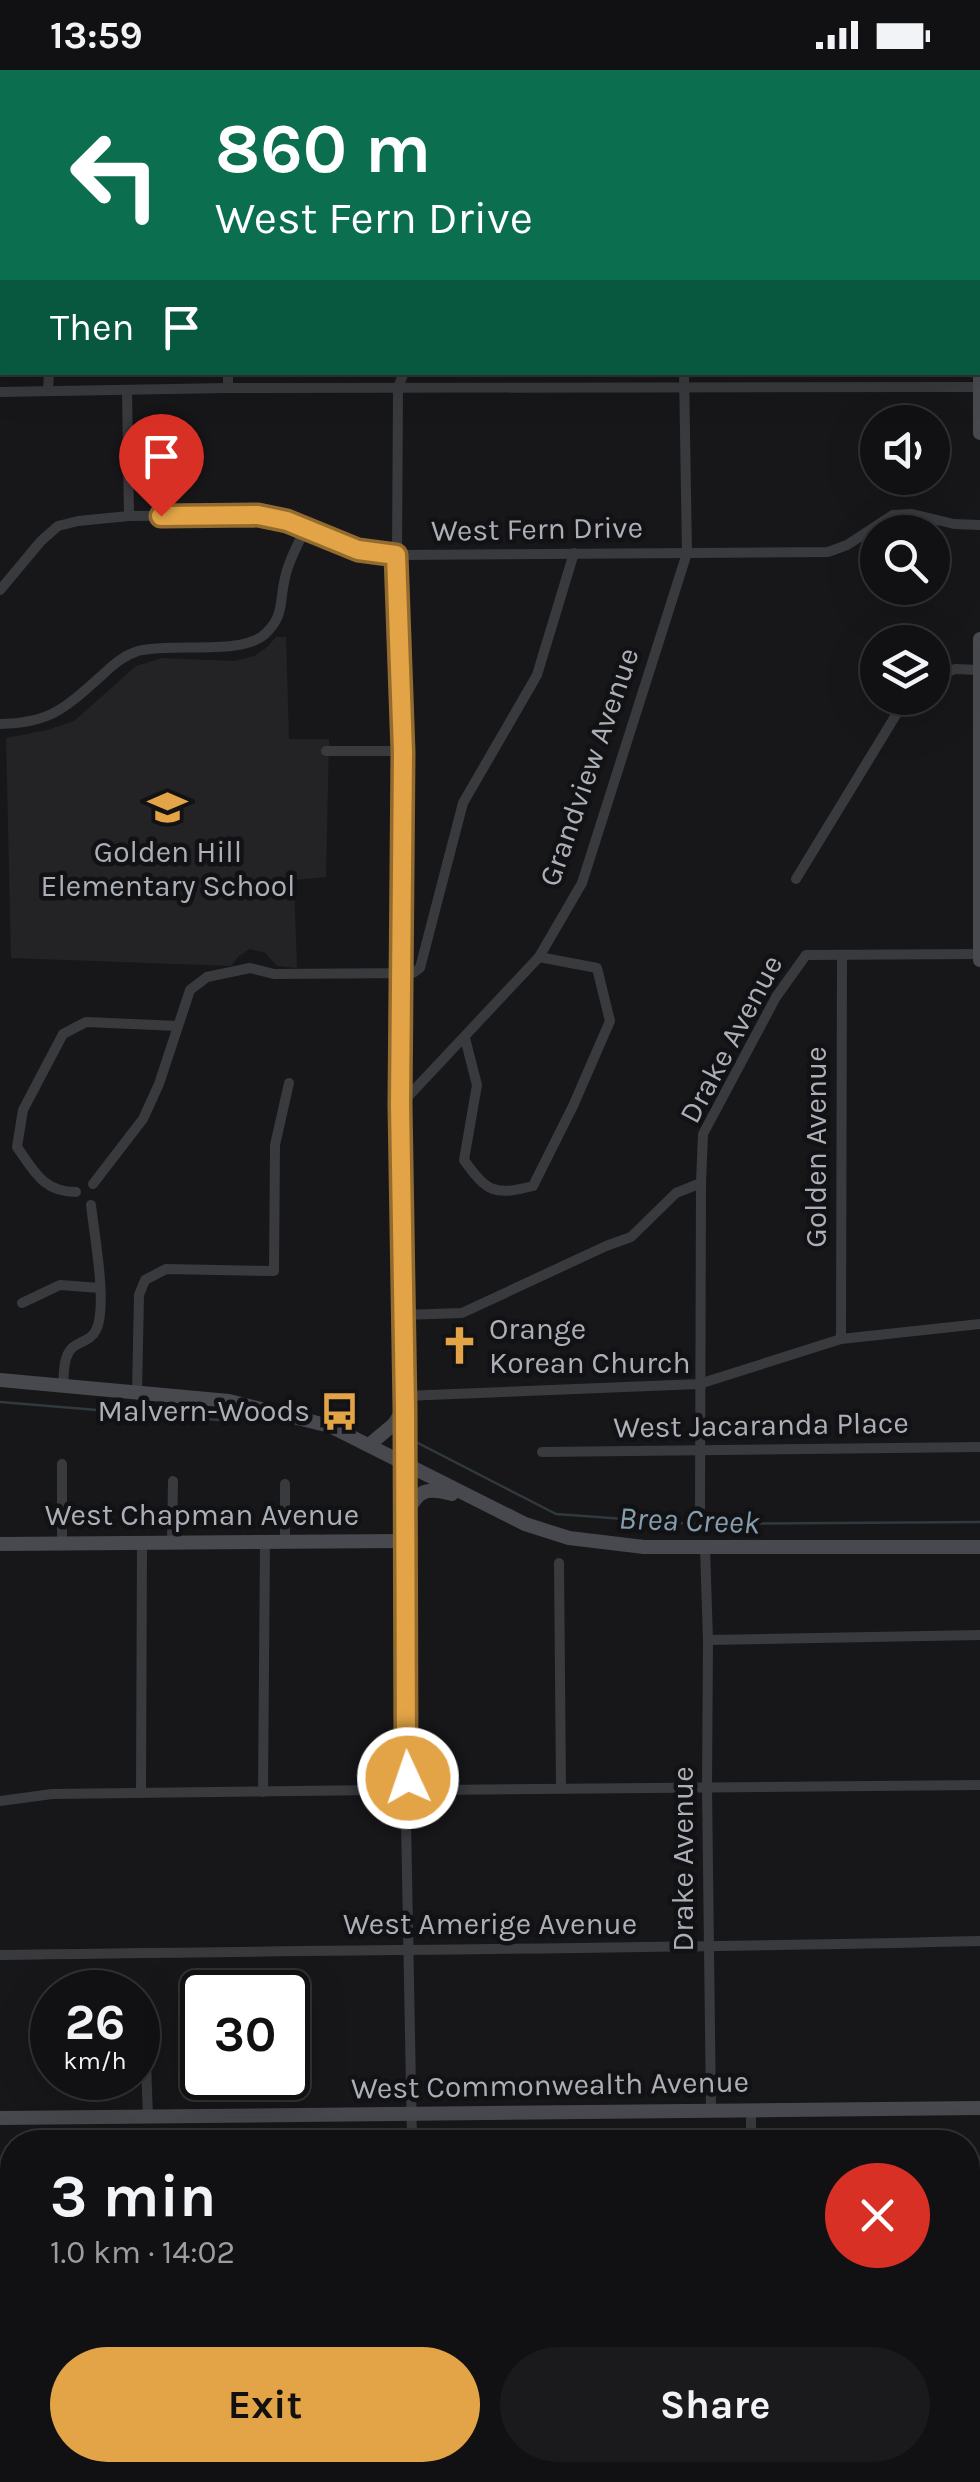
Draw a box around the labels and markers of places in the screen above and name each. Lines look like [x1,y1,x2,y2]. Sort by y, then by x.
pin [119,414,204,517]
school or university icon: Golden Hill Elementary School [147,787,189,829]
place label: Golden Hill Elementary School [41,834,295,904]
place label: Orange Korean Church [489,1311,691,1381]
church icon: Orange Korean Church [438,1325,480,1367]
bus stop icon: Malvern-Woods [319,1390,361,1432]
place label: Malvern-Woods [98,1393,310,1429]

